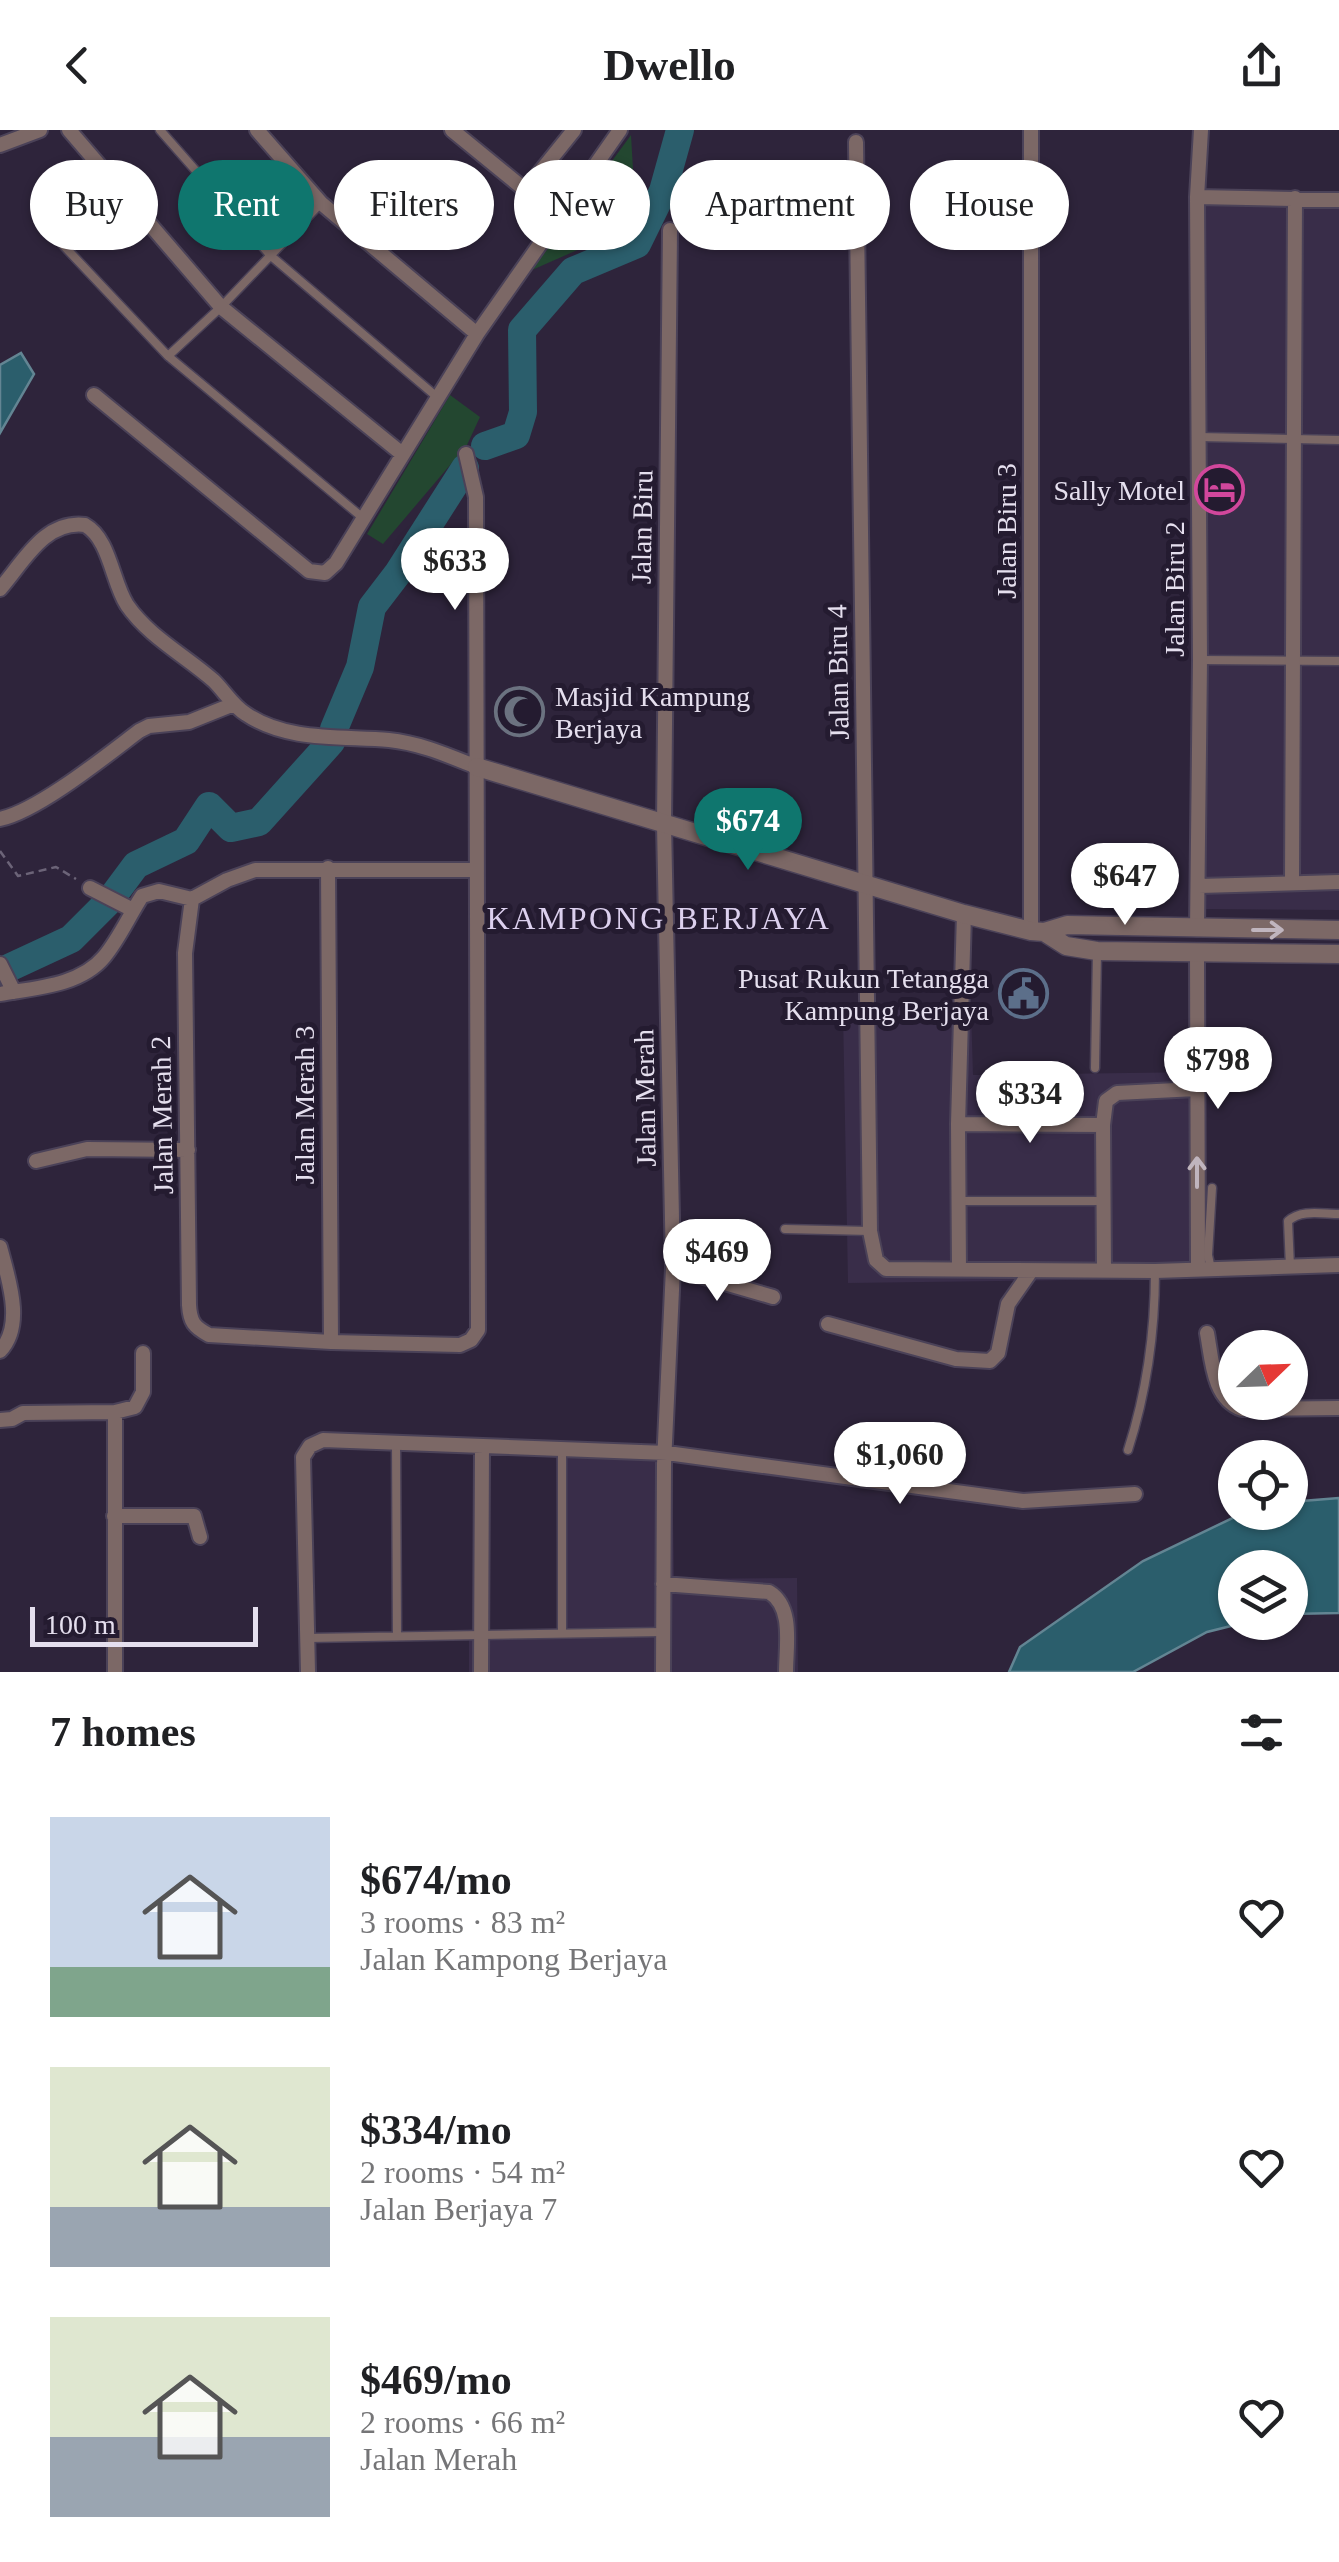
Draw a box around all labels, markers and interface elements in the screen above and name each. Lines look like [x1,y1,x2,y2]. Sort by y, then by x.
icon: back [50,38,105,93]
icon: share [1234,38,1289,93]
text: Dwello [603,40,736,90]
chip: Buy [30,160,158,250]
chip: Rent [178,160,314,250]
chip: Filters [334,160,494,250]
chip: New [514,160,650,250]
chip: Apartment [670,160,890,250]
chip: House [910,160,1069,250]
street label: Jalan Biru 3 [991,463,1022,599]
hotel icon: Sally Motel [1194,464,1246,516]
street label: Jalan Biru [626,470,658,584]
place label: Sally Motel [1054,475,1185,506]
street label: Jalan Biru 2 [1159,521,1190,657]
pin: $633 [396,528,514,613]
text: $633 [423,542,487,578]
street label: Jalan Biru 4 [821,604,855,740]
place label: Masjid Kampung Berjaya [555,681,750,744]
mosque icon: Masjid Kampung Berjaya [494,686,546,738]
pin: $674 [689,788,807,873]
text: $674 [716,802,780,838]
pin: $647 [1066,843,1184,928]
text: $647 [1093,857,1157,893]
district label: KAMPONG BERJAYA [487,900,831,936]
one-way arrow [1252,920,1284,940]
place label: Pusat Rukun Tetangga Kampung Berjaya [738,963,990,1026]
public building icon: Pusat Rukun Tetangga Kampung Berjaya [998,968,1050,1020]
street label: Jalan Merah 3 [289,1026,320,1184]
pin: $798 [1159,1027,1277,1112]
street label: Jalan Merah [628,1029,662,1167]
street label: Jalan Merah 2 [145,1035,179,1195]
text: $798 [1186,1041,1250,1077]
pin: $334 [971,1061,1089,1146]
text: $334 [998,1075,1062,1111]
one-way arrow [1188,1157,1206,1190]
pin: $469 [658,1219,776,1304]
text: $469 [685,1233,749,1269]
north arrow [1218,1330,1308,1420]
map controls [1218,1330,1308,1640]
pin: $1,060 [819,1422,981,1507]
text: $1,060 [856,1436,944,1472]
button: locate [1218,1440,1308,1530]
button: layers [1218,1550,1308,1640]
scale bar [30,1602,258,1646]
text: 100 m [45,1609,116,1640]
icon: filters [1234,1705,1289,1760]
text: 7 homes [50,1709,196,1755]
icon: home [130,1857,250,1977]
text: $674/mo [360,1857,512,1903]
icon: heart [1234,1890,1289,1945]
text: 3 rooms · 83 m² [360,1904,565,1940]
text: Jalan Kampong Berjaya [360,1941,667,1977]
icon: home [130,2107,250,2227]
text: $334/mo [360,2107,512,2153]
icon: heart [1234,2140,1289,2195]
text: 2 rooms · 54 m² [360,2154,565,2190]
text: Jalan Berjaya 7 [360,2191,557,2227]
icon: home [130,2357,250,2477]
text: $469/mo [360,2357,512,2403]
icon: heart [1234,2390,1289,2445]
text: 2 rooms · 66 m² [360,2404,565,2440]
text: Jalan Merah [360,2441,517,2477]

